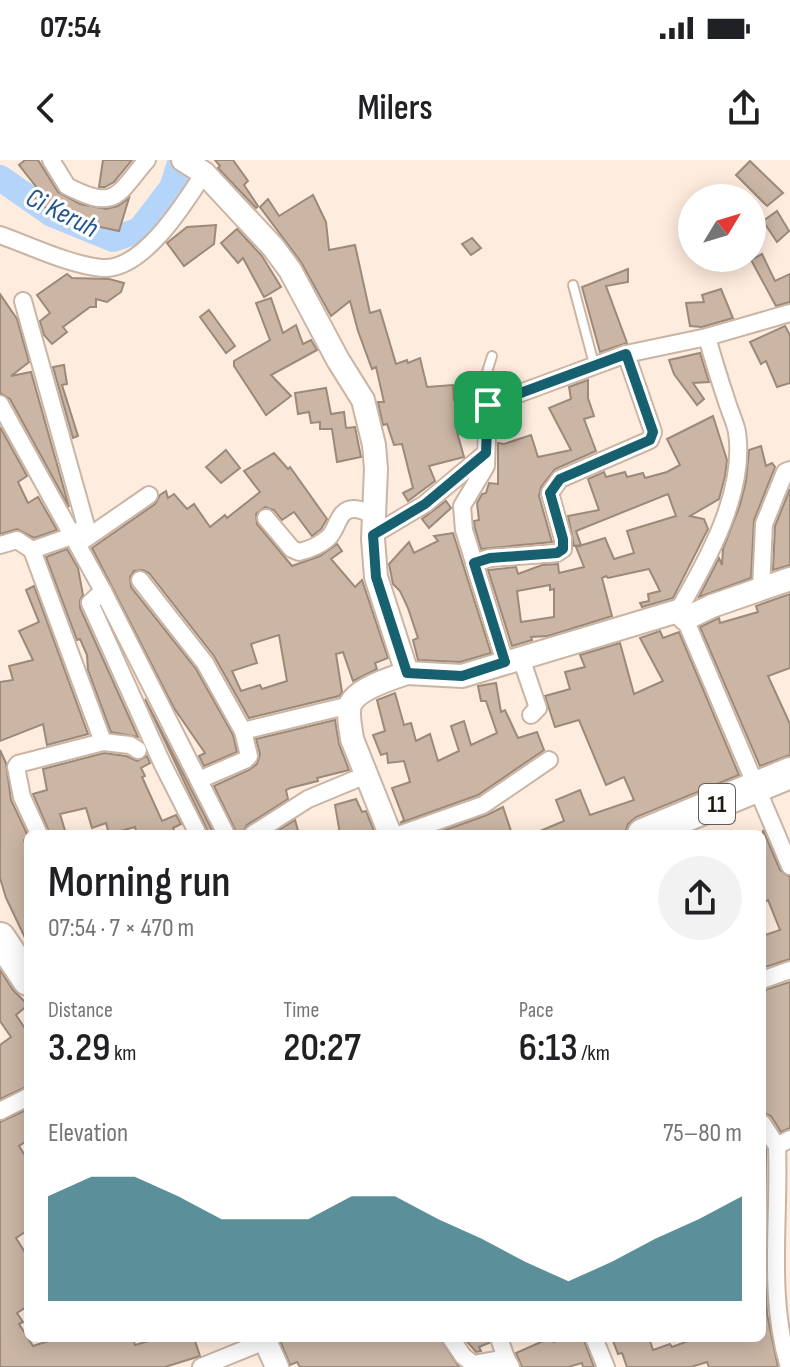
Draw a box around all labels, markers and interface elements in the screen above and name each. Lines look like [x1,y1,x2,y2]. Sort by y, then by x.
text: 07:54 [40,10,101,46]
icon: back [24,86,68,130]
icon: share [722,86,766,130]
text: Milers [357,87,433,130]
water label: Ci Keruh [20,181,104,245]
north arrow [678,184,766,272]
map controls [678,184,766,272]
pin [454,371,522,439]
icon: arrive [466,383,510,427]
road number: 11 [699,784,735,824]
text: Morning run [48,856,231,909]
button: share [658,856,742,940]
text: 07:54 · 7 × 470 m [48,913,194,944]
text: Distance [48,997,113,1024]
text: Time [283,997,319,1024]
text: Pace [519,997,554,1024]
text: 3.29 [48,1024,110,1072]
text: 20:27 [283,1024,361,1072]
text: 6:13 [519,1024,578,1072]
text: km [110,1040,136,1067]
text: /km [578,1040,610,1067]
text: Elevation [48,1118,128,1149]
text: 75–80 m [663,1118,742,1149]

